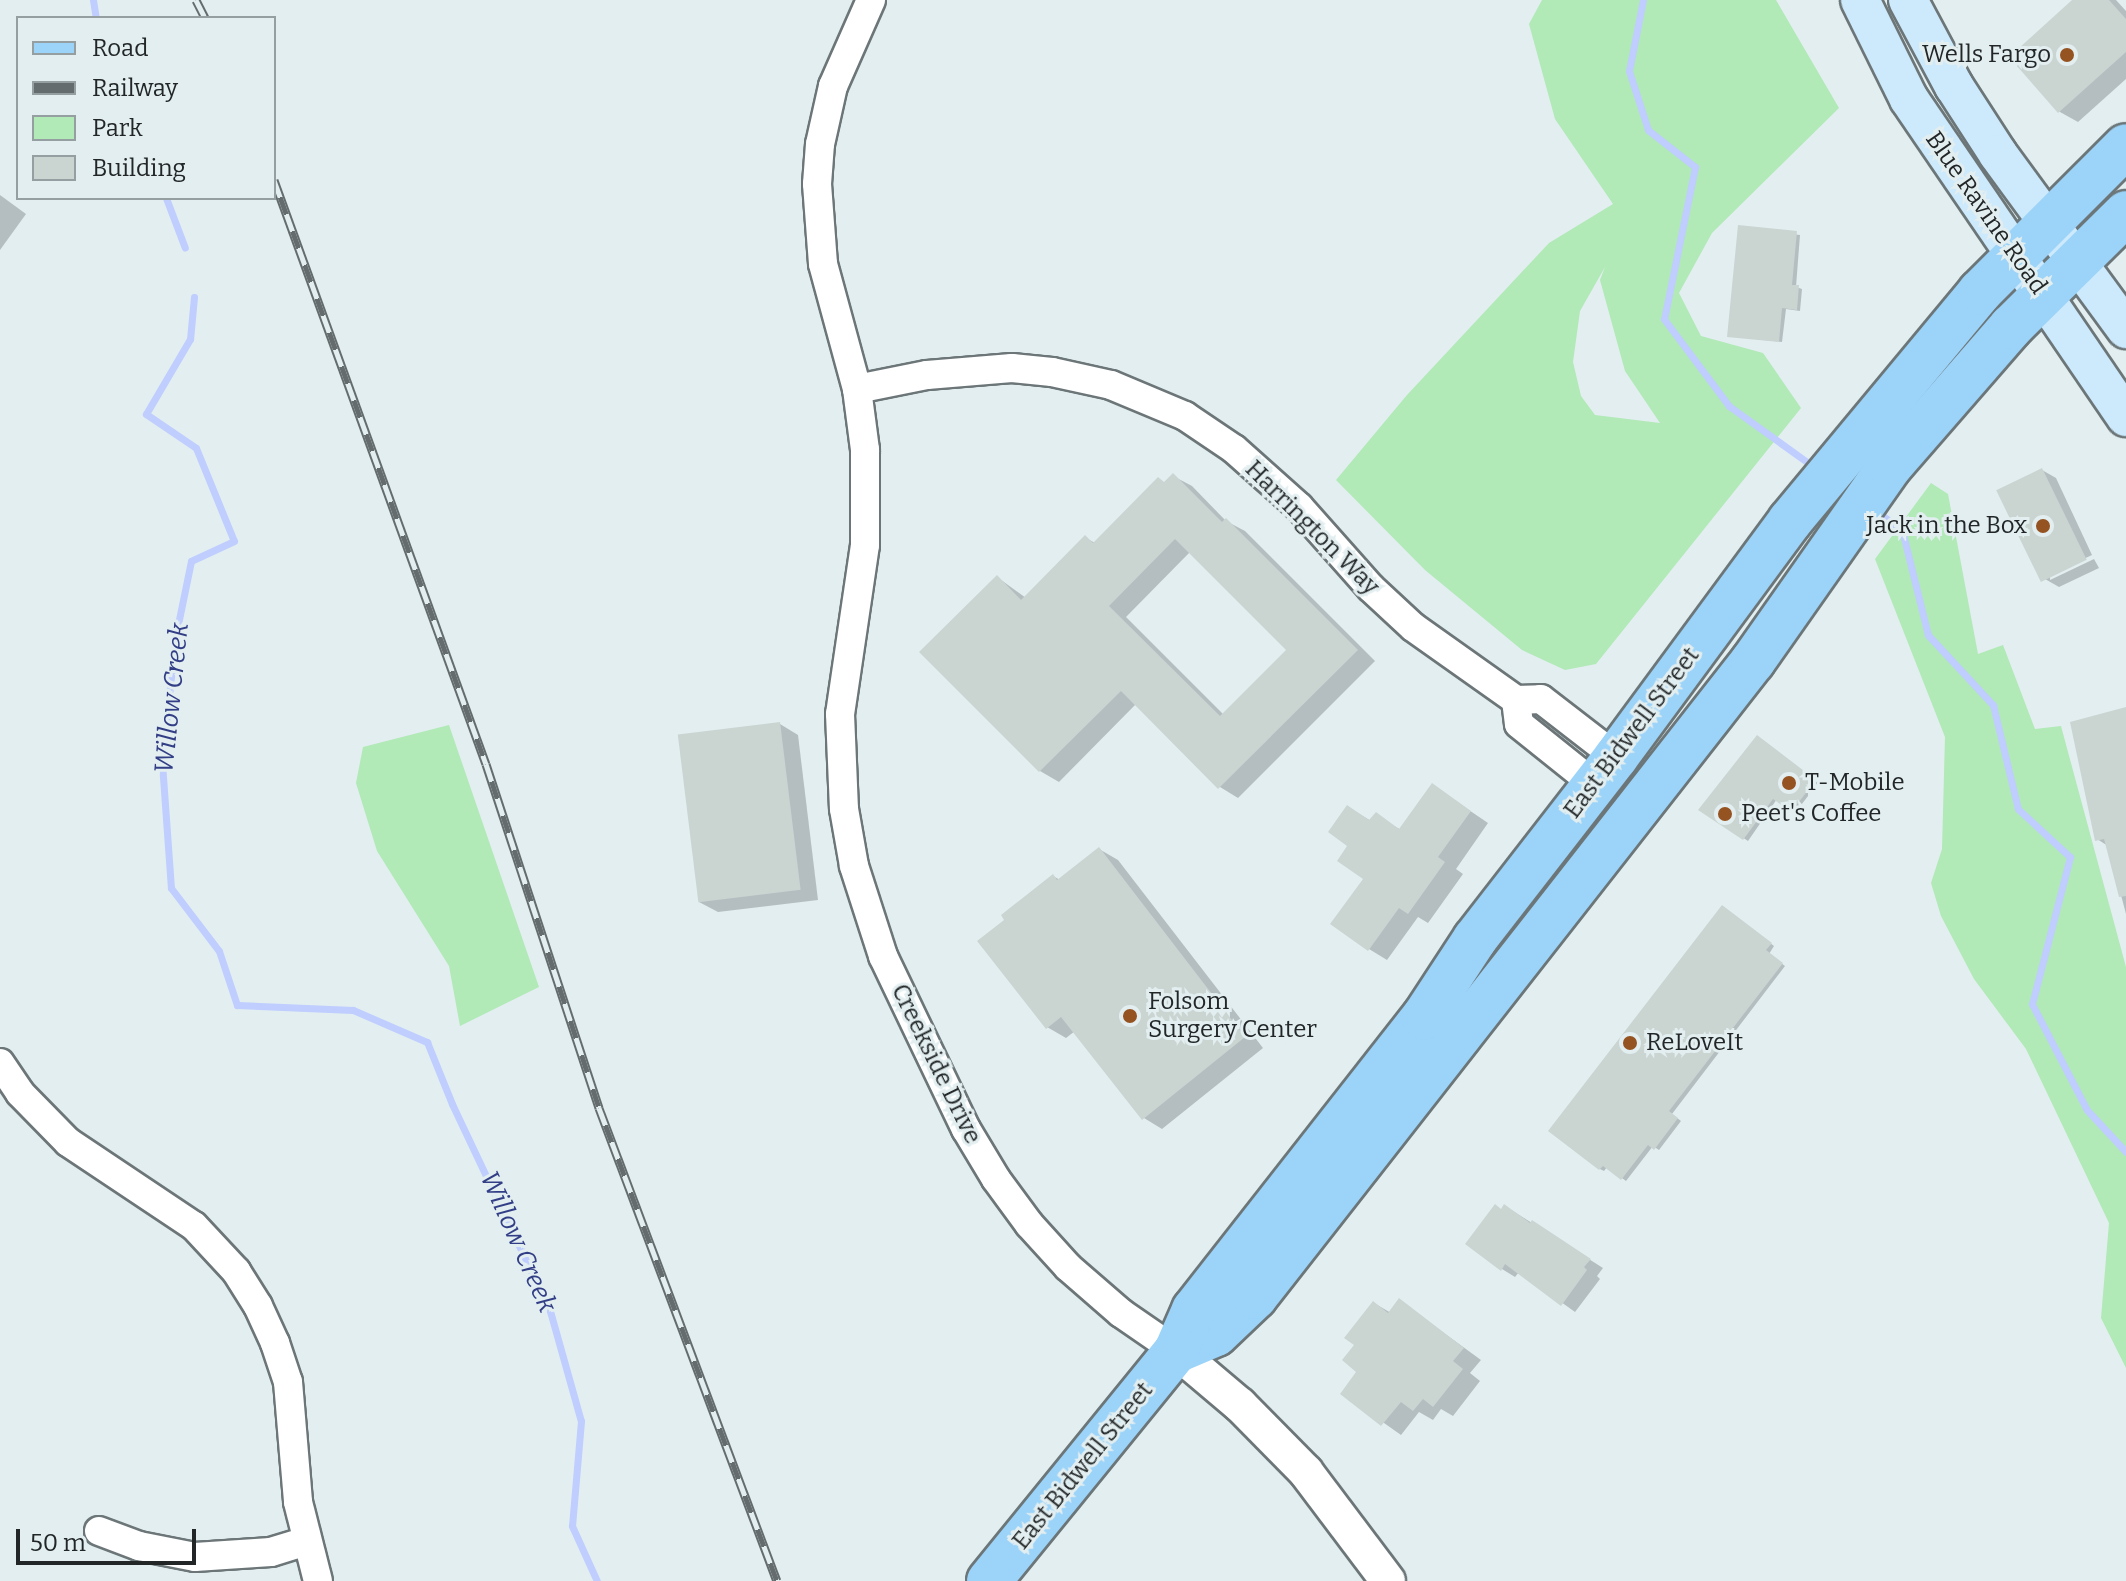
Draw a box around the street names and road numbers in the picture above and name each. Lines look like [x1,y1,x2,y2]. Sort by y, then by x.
street label: Blue Ravine Road [1919,126,2053,300]
street label: Harrington Way [1239,455,1385,601]
street label: East Bidwell Street [1558,642,1706,824]
street label: Creekside Drive [885,980,987,1148]
street label: East Bidwell Street [1007,1377,1159,1555]

